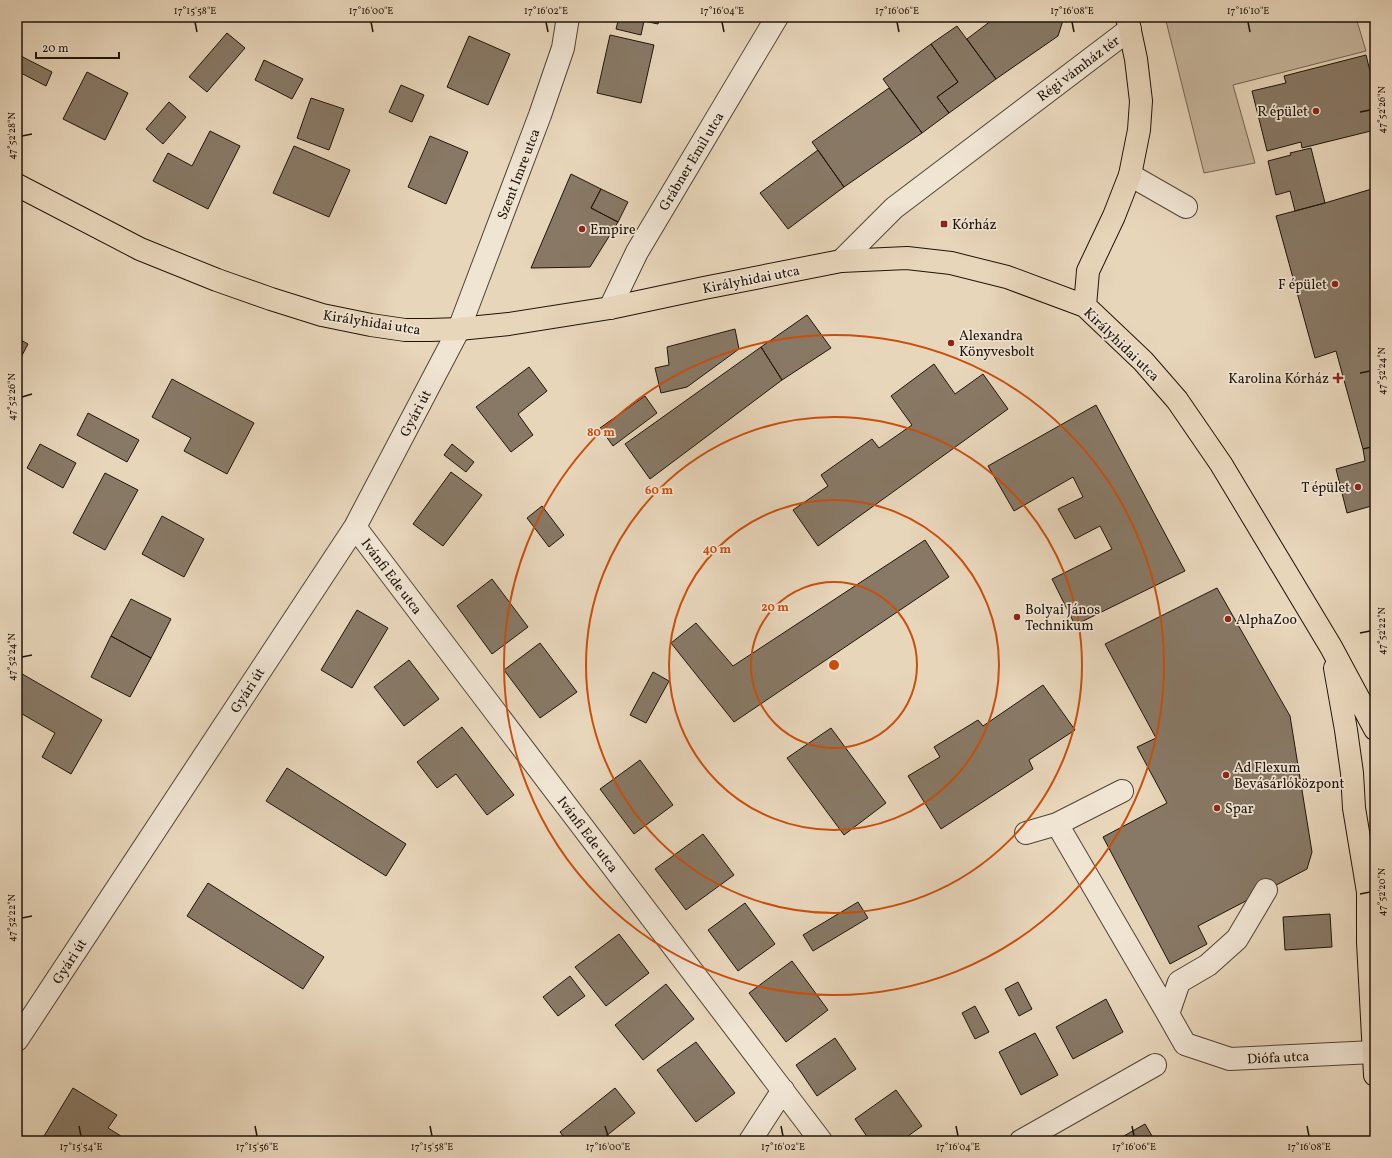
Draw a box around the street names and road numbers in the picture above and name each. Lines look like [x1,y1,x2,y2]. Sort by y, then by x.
street label: Régi vámház tér [1034,32,1124,107]
street label: Grábner Emil utca [655,109,729,215]
street label: Szent Imre utca [493,126,545,223]
street label: Királyhidai utca [701,262,802,299]
street label: Királyhidai utca [1079,304,1163,386]
street label: Királyhidai utca [322,306,422,341]
street label: Gyári út [396,387,437,440]
street label: Ivánfi Ede utca [356,535,426,619]
street label: Gyári út [227,664,270,717]
street label: Ivánfi Ede utca [552,793,622,877]
street label: Gyári út [49,935,92,988]
street label: Diófa utca [1246,1047,1310,1070]

